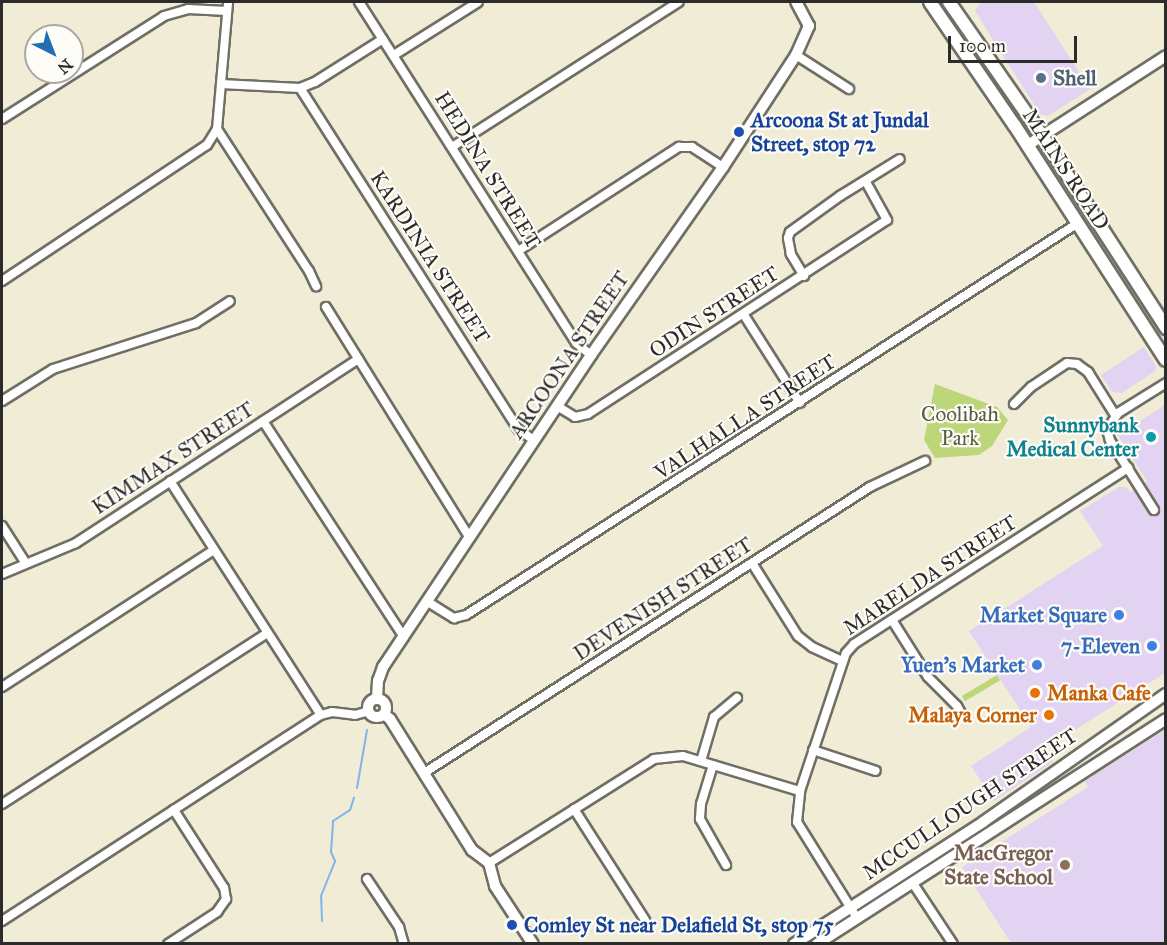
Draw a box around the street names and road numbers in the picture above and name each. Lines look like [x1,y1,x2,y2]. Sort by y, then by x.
street label: HEDINA STREET [429,87,547,253]
street label: MAINS ROAD [1017,103,1115,235]
street label: KARDINIA STREET [365,166,495,348]
street label: ODIN STREET [645,261,783,363]
street label: ARCOONA STREET [504,266,634,444]
street label: VALHALLA STREET [650,349,840,485]
street label: KIMMAX STREET [87,396,259,520]
street label: MARELDA STREET [839,510,1021,640]
street label: DEVENISH STREET [569,532,757,666]
street label: MCCULLOUGH STREET [858,723,1082,885]

